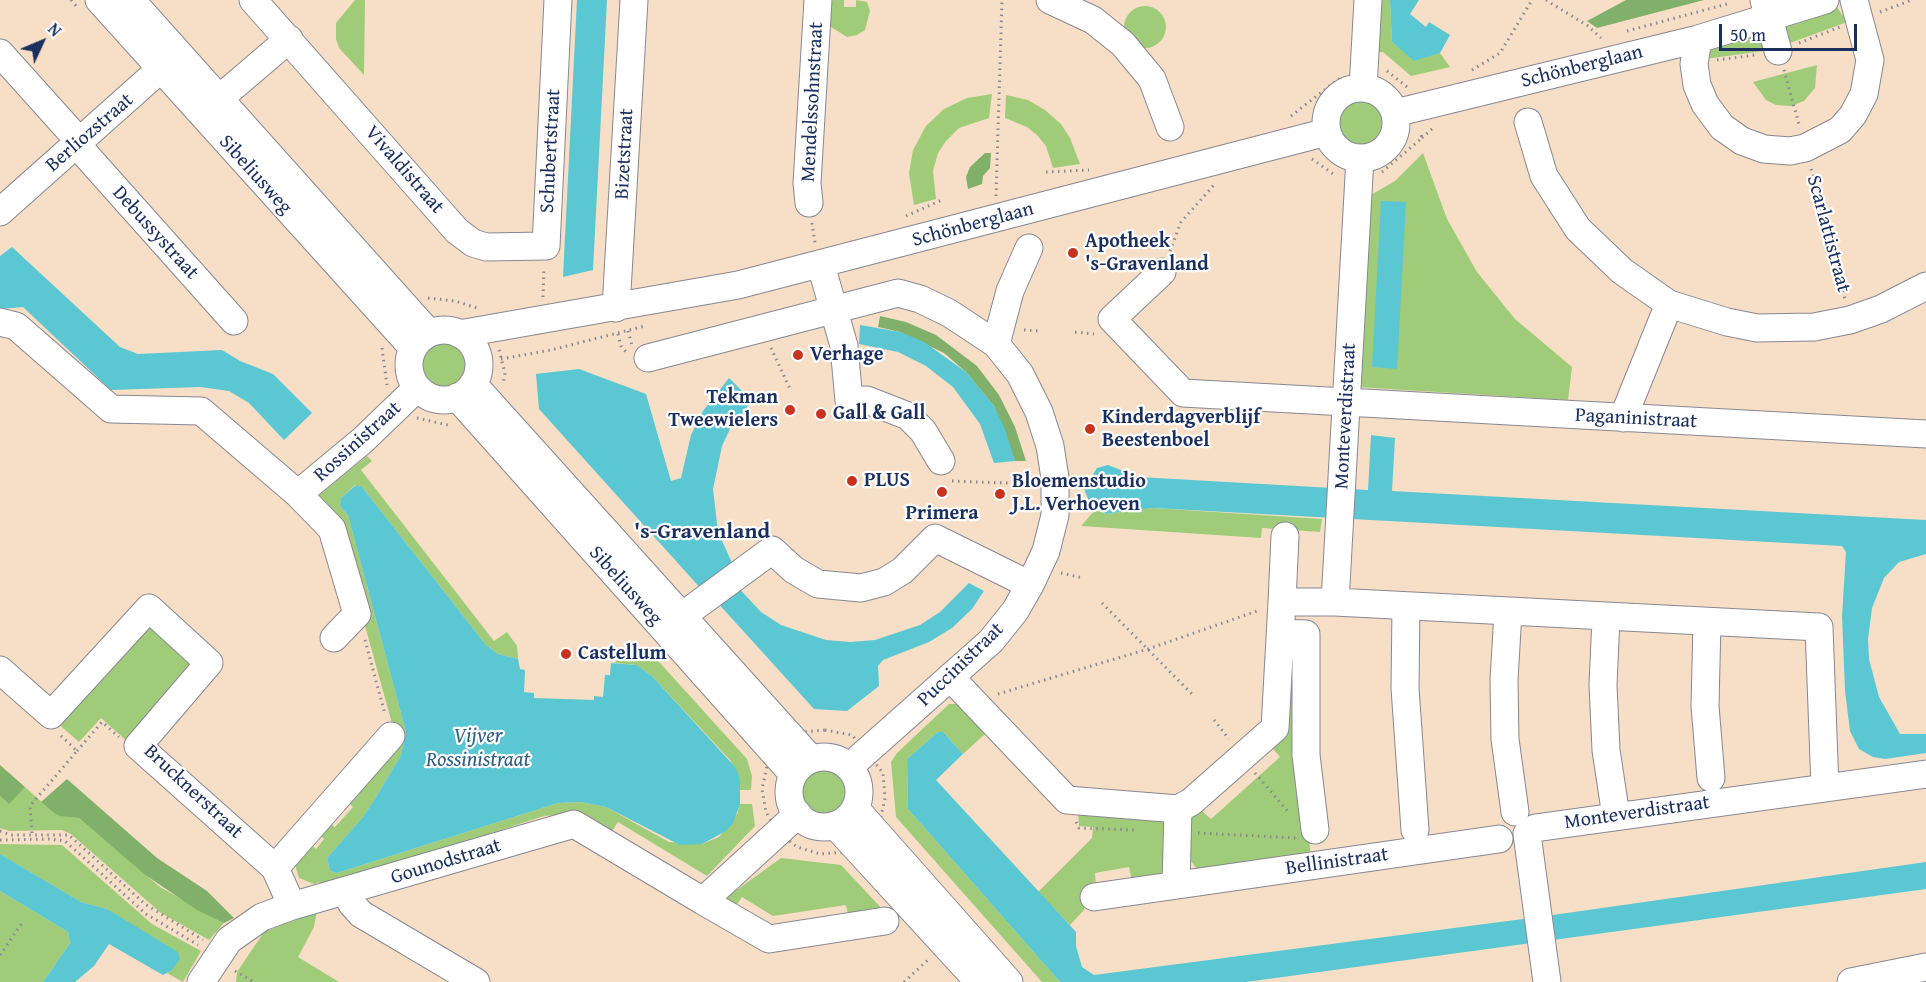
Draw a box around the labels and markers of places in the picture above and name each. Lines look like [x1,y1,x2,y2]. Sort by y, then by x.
place label: Apotheek 's-Gravenland [1085,230,1209,277]
marker: Apotheek 's-Gravenland [1066,246,1080,260]
place label: Verhage [810,343,884,367]
marker: Verhage [791,348,805,362]
place label: Tekman Tweewielers [668,386,778,433]
place label: Gall & Gall [833,402,925,426]
marker: Tekman Tweewielers [783,403,797,417]
place label: Kinderdagverblijf Beestenboel [1102,406,1260,453]
marker: Gall & Gall [814,407,828,421]
marker: Kinderdagverblijf Beestenboel [1083,422,1097,436]
place label: PLUS [864,469,910,493]
place label: Bloemenstudio J.L. Verhoeven [1012,470,1146,517]
marker: PLUS [845,474,859,488]
marker: Primera [935,485,949,499]
marker: Bloemenstudio J.L. Verhoeven [993,487,1007,501]
place label: Primera [905,502,979,526]
place label: Castellum [578,642,667,666]
marker: Castellum [559,647,573,661]

